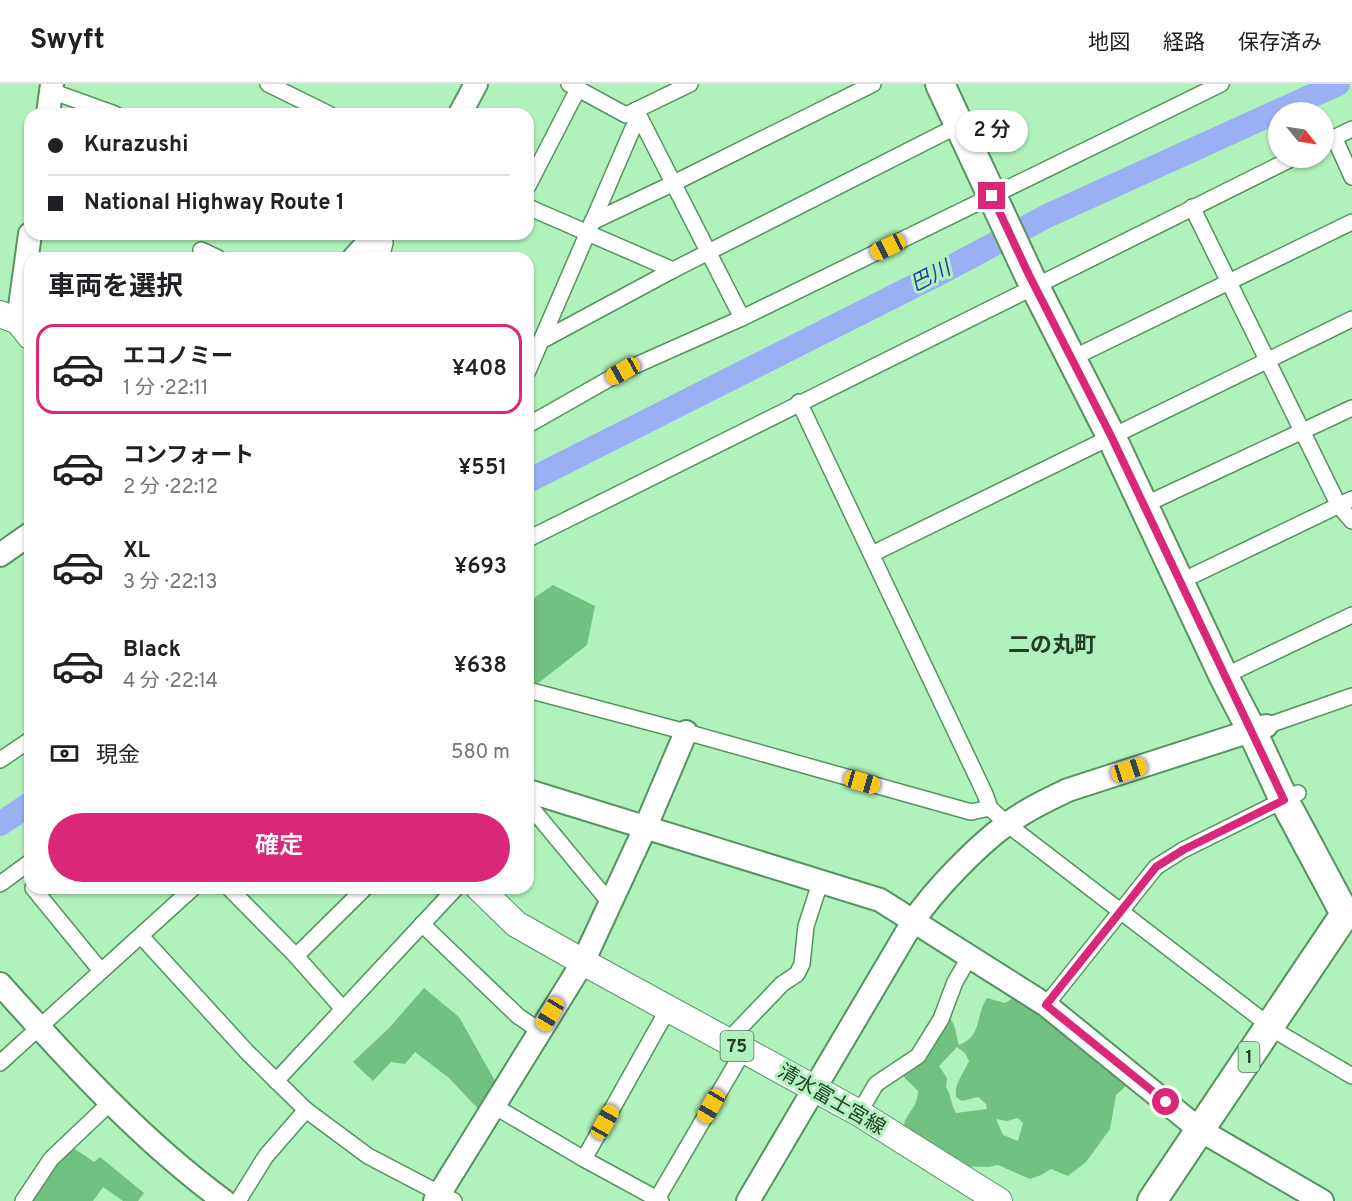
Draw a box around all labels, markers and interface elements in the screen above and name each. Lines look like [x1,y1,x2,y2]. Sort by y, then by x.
text: Swyft [30,23,105,59]
text: 地図 [1088,30,1130,57]
text: 経路 [1163,30,1205,57]
text: 保存済み [1238,30,1322,57]
north arrow [1268,102,1334,168]
map controls [1268,102,1334,168]
callout: 2 分 [956,109,1028,151]
text: 2 分 [973,118,1011,144]
text: Kurazushi [84,132,188,159]
route end [978,182,1005,209]
text: National Highway Route 1 [84,190,345,217]
car [868,231,908,263]
water label: 巴川 [906,255,957,299]
text: 車両を選択 [48,271,183,305]
icon: car [51,342,105,396]
text: エコノミー [123,344,233,371]
car [603,354,643,388]
text: ¥408 [452,356,507,383]
text: 1 分 · 22:11 [123,376,208,402]
icon: car [51,441,105,495]
text: コンフォート [123,443,254,470]
text: ¥551 [458,455,507,482]
text: 2 分 · 22:12 [123,475,218,501]
text: XL [123,538,150,565]
icon: car [51,540,105,594]
text: ¥693 [454,554,507,581]
text: 3 分 · 22:13 [123,570,218,596]
district label: 二の丸町 [1008,633,1096,660]
text: Black [123,637,181,664]
icon: car [51,639,105,693]
text: ¥638 [454,653,507,680]
text: 4 分 · 22:14 [123,669,218,695]
icon: cash [48,737,81,770]
text: 580 m [451,740,510,766]
text: 現金 [96,743,140,770]
car [1109,756,1149,784]
car [842,768,882,796]
button: 確定 [48,813,510,882]
car [533,994,567,1034]
road number: 75 [720,1031,754,1061]
road number: 1 [1238,1042,1260,1072]
street label: 清水富士宮線 [773,1059,889,1142]
car [694,1086,728,1126]
route start [1152,1088,1179,1115]
car [588,1102,622,1142]

